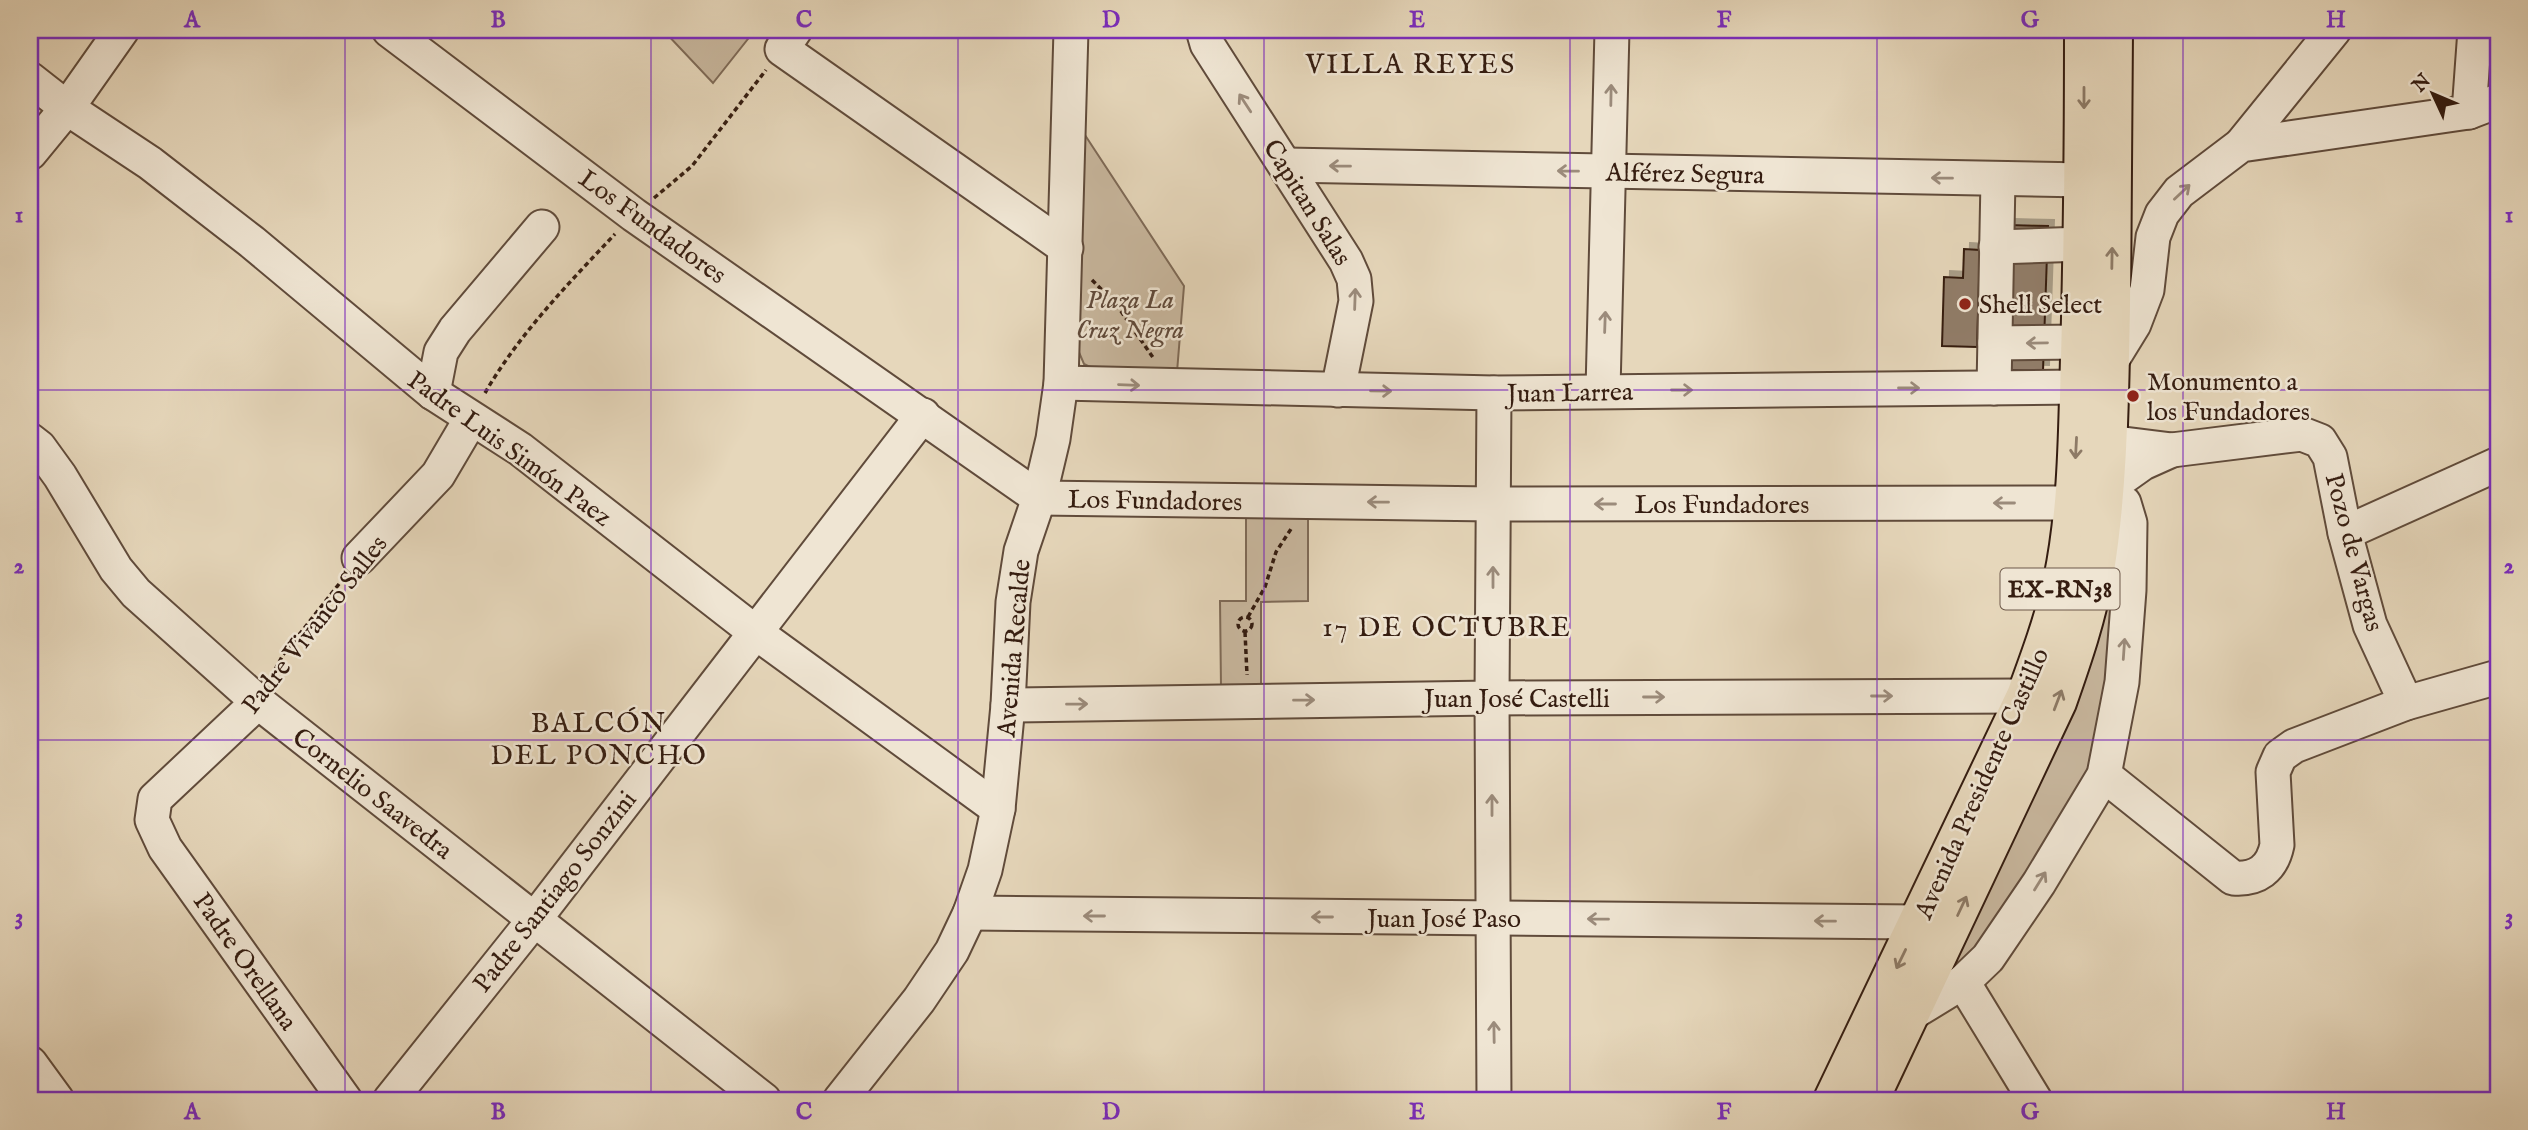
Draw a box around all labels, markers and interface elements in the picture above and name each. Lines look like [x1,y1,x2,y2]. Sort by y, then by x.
text: A [183,6,201,35]
text: B [490,6,506,35]
text: C [796,6,813,35]
text: D [1102,6,1120,35]
text: E [1409,6,1425,35]
text: F [1717,6,1732,35]
text: G [2021,6,2040,35]
text: H [2326,6,2346,35]
district label: VILLA REYES [1305,48,1516,83]
north arrow [2398,60,2468,130]
text: N [2407,69,2437,99]
one-way arrow [1604,84,1618,107]
one-way arrow [2077,86,2091,109]
one-way arrow [1238,94,1253,113]
street label: Capitan Salas [1255,134,1358,272]
street label: Alférez Segura [1604,157,1765,192]
one-way arrow [1329,159,1352,173]
street label: Los Fundadores [572,162,733,292]
one-way arrow [1556,164,1579,178]
one-way arrow [1931,171,1954,184]
one-way arrow [2173,183,2190,200]
text: 1 [15,201,23,230]
text: 1 [2505,201,2513,230]
one-way arrow [2105,247,2118,270]
park label: Plaza La Cruz Negra [1076,284,1184,348]
one-way arrow [1348,288,1361,311]
place label: Shell Select [1979,289,2102,322]
marker: Shell Select [1957,296,1973,312]
one-way arrow [1599,311,1612,334]
one-way arrow [2026,336,2049,349]
street label: Padre Luis Simón Paez [400,364,618,534]
place label: Monumento a los Fundadores [2147,366,2310,429]
street label: Juan Larrea [1504,376,1634,411]
one-way arrow [1117,378,1140,391]
one-way arrow [1898,381,1921,395]
one-way arrow [1670,383,1693,397]
one-way arrow [1369,384,1392,398]
marker: Monumento a los Fundadores [2125,388,2141,404]
one-way arrow [2069,436,2082,459]
street label: Pozo de Vargas [2317,470,2390,635]
street label: Los Fundadores [1067,483,1243,520]
street label: Los Fundadores [1635,489,1809,522]
one-way arrow [1367,495,1390,509]
one-way arrow [1993,496,2016,510]
one-way arrow [1594,497,1617,511]
street label: Padre Vivanco Salles [235,529,395,721]
text: 2 [14,552,25,581]
text: 2 [2504,552,2515,581]
street label: Avenida Recalde [990,558,1039,740]
one-way arrow [1486,566,1500,589]
road number: EX-RN38 [2000,568,2120,610]
district label: 17 DE OCTUBRE [1322,611,1572,646]
one-way arrow [2118,638,2131,661]
street label: Avenida Presidente Castillo [1907,643,2057,925]
street label: Juan José Castelli [1421,683,1610,716]
one-way arrow [2052,689,2065,711]
one-way arrow [1642,690,1665,704]
one-way arrow [1870,690,1893,703]
one-way arrow [1292,694,1315,707]
one-way arrow [1065,697,1088,711]
district label: BALCÓN DEL PONCHO [490,707,708,774]
street label: Cornelio Saavedra [285,721,460,868]
street label: Padre Santiago Sonzini [466,784,644,999]
one-way arrow [1485,793,1499,816]
one-way arrow [2032,872,2047,891]
street label: Padre Orellana [185,887,305,1038]
one-way arrow [1955,896,1969,917]
text: 3 [15,903,23,932]
street label: Juan José Paso [1364,903,1521,936]
text: 3 [2505,903,2513,932]
one-way arrow [1083,909,1106,923]
one-way arrow [1310,910,1333,924]
one-way arrow [1587,912,1610,926]
one-way arrow [1814,914,1837,928]
one-way arrow [1893,948,1907,969]
one-way arrow [1487,1021,1500,1044]
text: A [183,1098,201,1127]
text: B [490,1098,506,1127]
text: C [796,1098,813,1127]
text: D [1102,1098,1120,1127]
text: E [1409,1098,1425,1127]
text: F [1717,1098,1732,1127]
text: G [2021,1098,2040,1127]
text: H [2326,1098,2346,1127]

